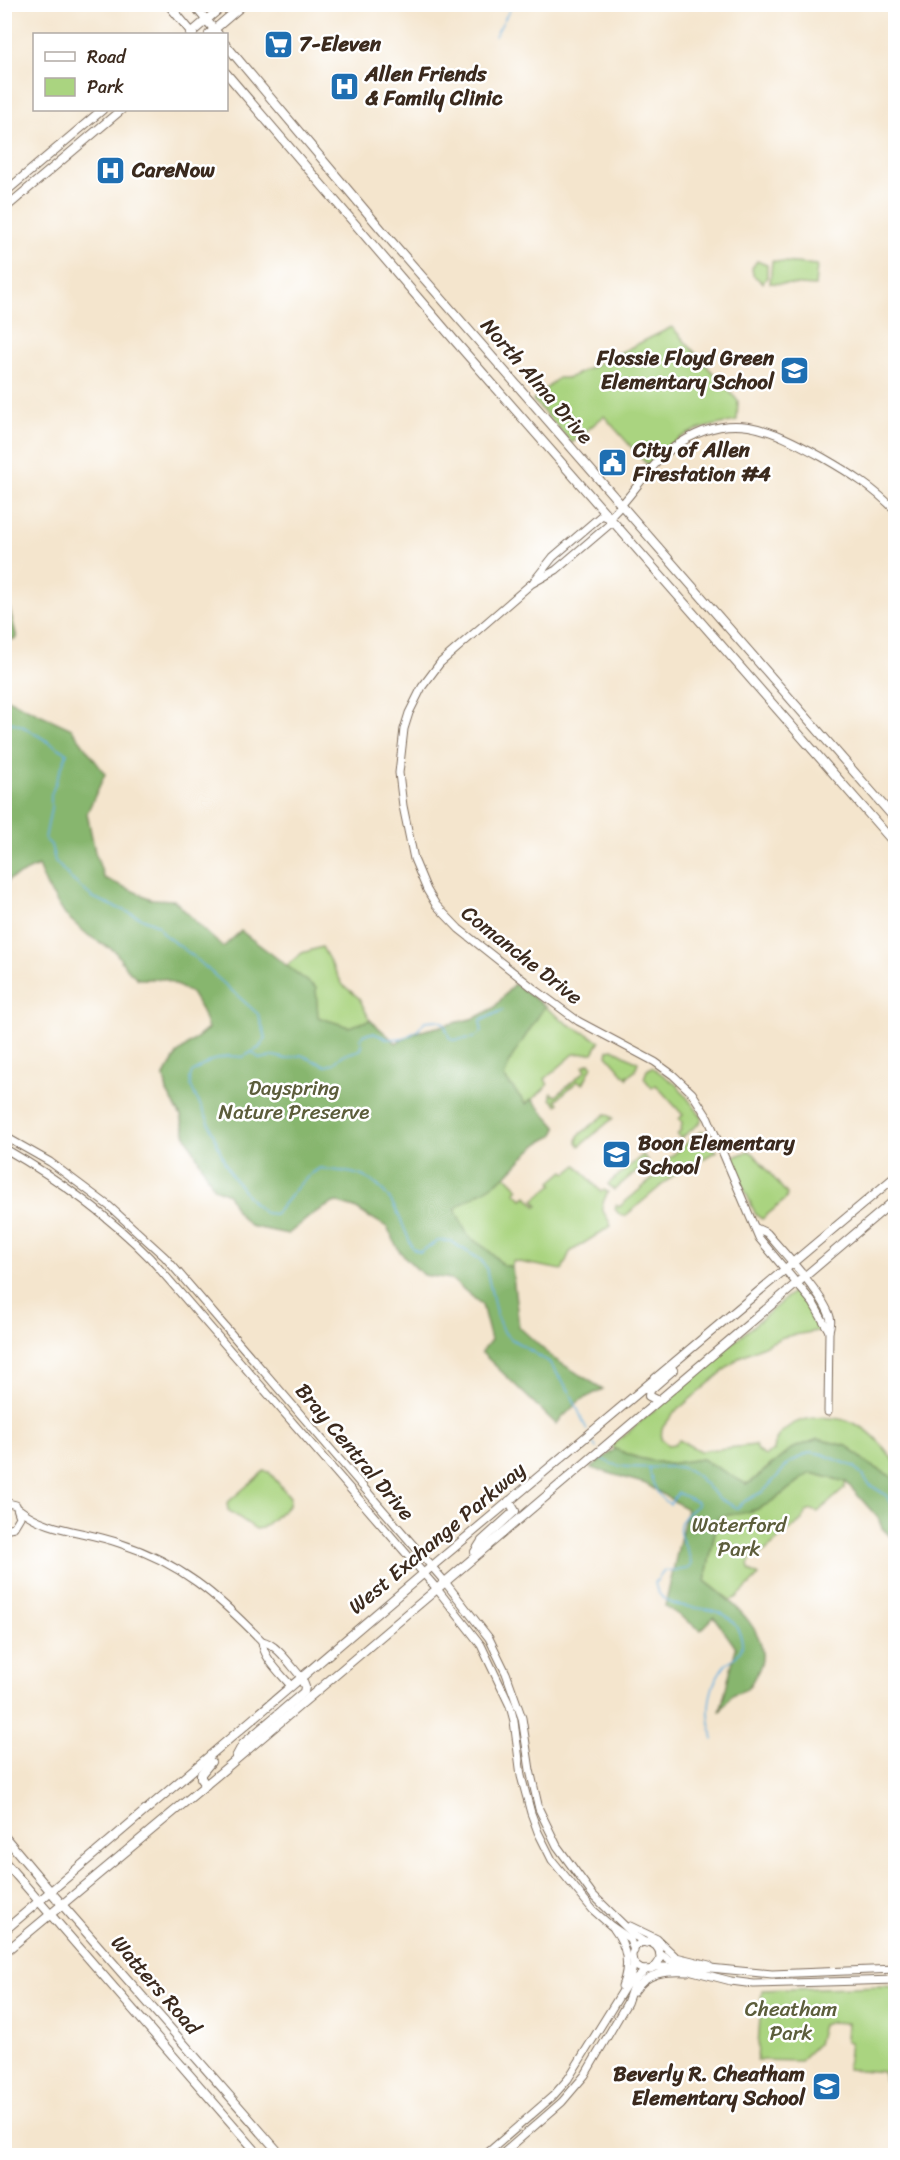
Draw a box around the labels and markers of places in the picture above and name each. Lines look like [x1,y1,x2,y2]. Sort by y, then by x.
place label: 7-Eleven [299,25,382,63]
supermarket icon: 7-Eleven [262,28,294,60]
place label: Allen Friends & Family Clinic [364,55,503,117]
hospital icon: Allen Friends & Family Clinic [328,70,360,102]
place label: CareNow [131,151,215,189]
hospital icon: CareNow [95,154,127,186]
place label: Flossie Floyd Green Elementary School [596,339,775,401]
school or university icon: Flossie Floyd Green Elementary School [779,354,811,386]
place label: City of Allen Firestation #4 [632,431,771,493]
public building icon: City of Allen Firestation #4 [596,446,628,478]
place label: Boon Elementary School [637,1124,796,1186]
school or university icon: Boon Elementary School [601,1139,633,1171]
place label: Beverly R. Cheatham Elementary School [613,2055,806,2117]
school or university icon: Beverly R. Cheatham Elementary School [810,2070,842,2102]

